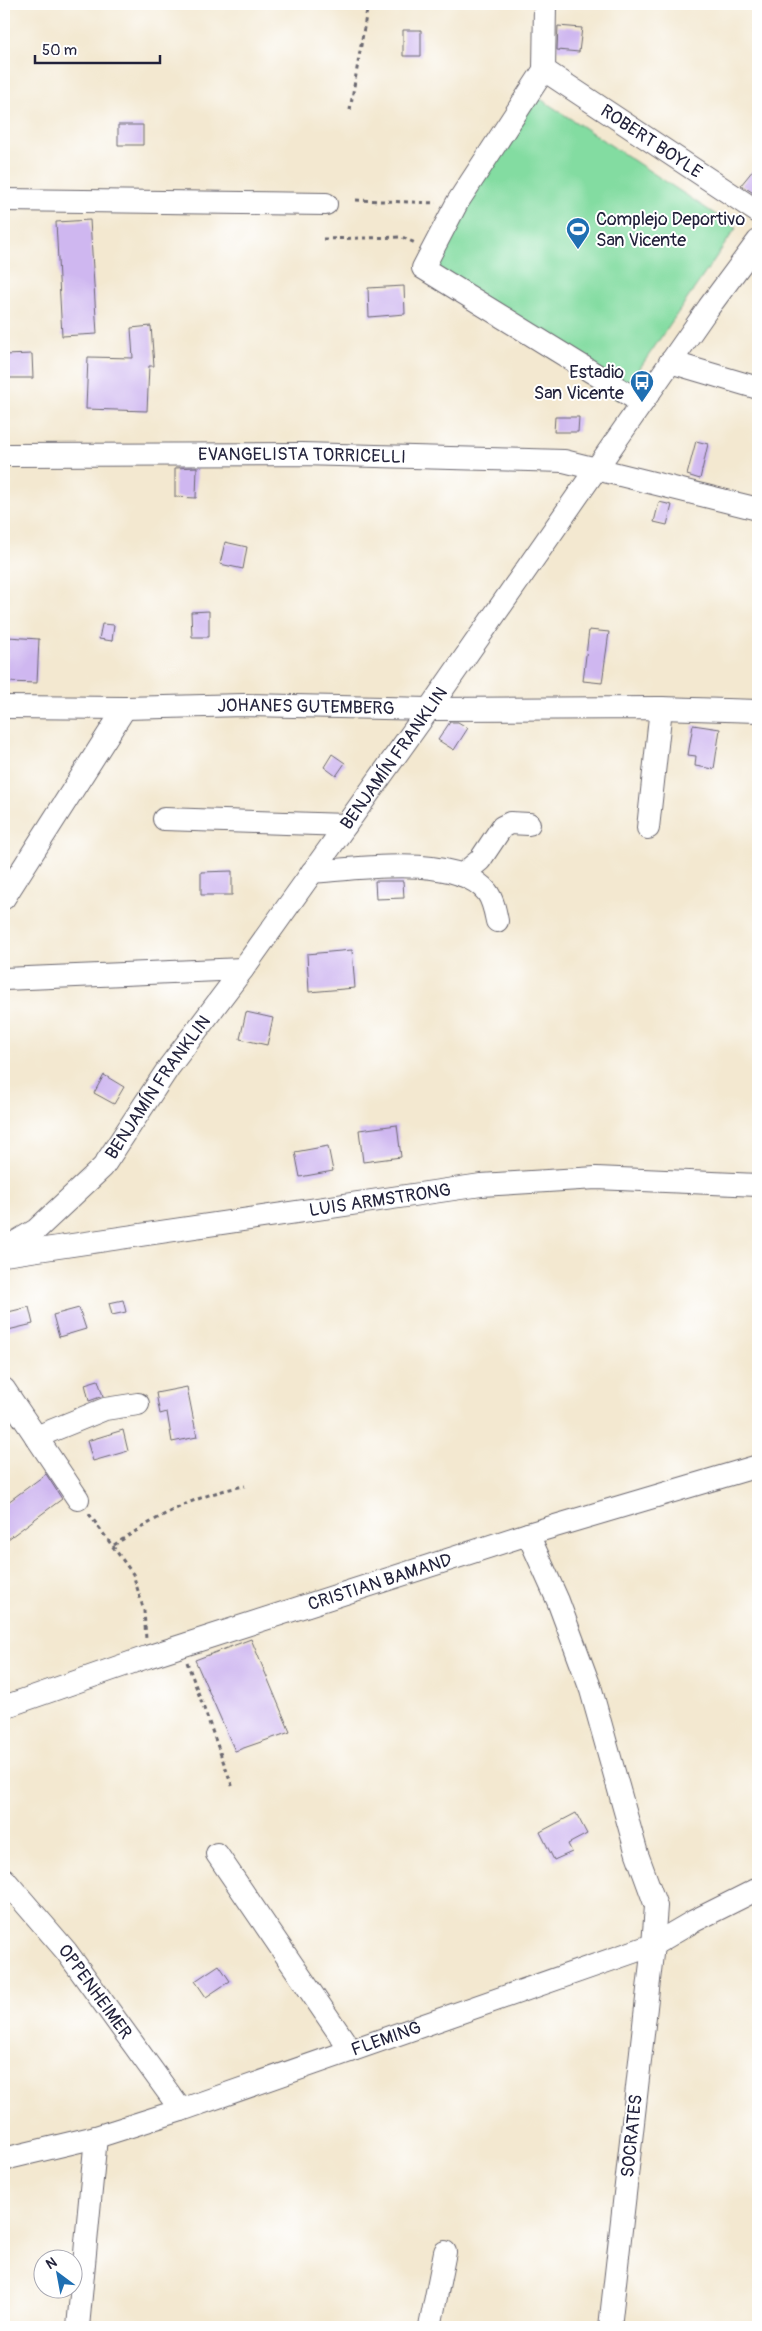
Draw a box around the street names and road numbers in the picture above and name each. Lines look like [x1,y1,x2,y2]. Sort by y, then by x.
street label: ROBERT BOYLE [596,99,707,183]
street label: EVANGELISTA TORRICELLI [198,442,406,468]
street label: BENJAMÍN FRANKLIN [335,682,452,834]
street label: JOHANES GUTEMBERG [217,693,395,720]
street label: BENJAMÍN FRANKLIN [100,1011,216,1163]
street label: LUIS ARMSTRONG [307,1178,453,1222]
street label: CRISTIAN BAMAND [305,1548,455,1616]
street label: OPPENHEIMER [53,1939,137,2044]
street label: FLEMING [348,2015,424,2061]
street label: SOCRATES [616,2093,648,2179]

